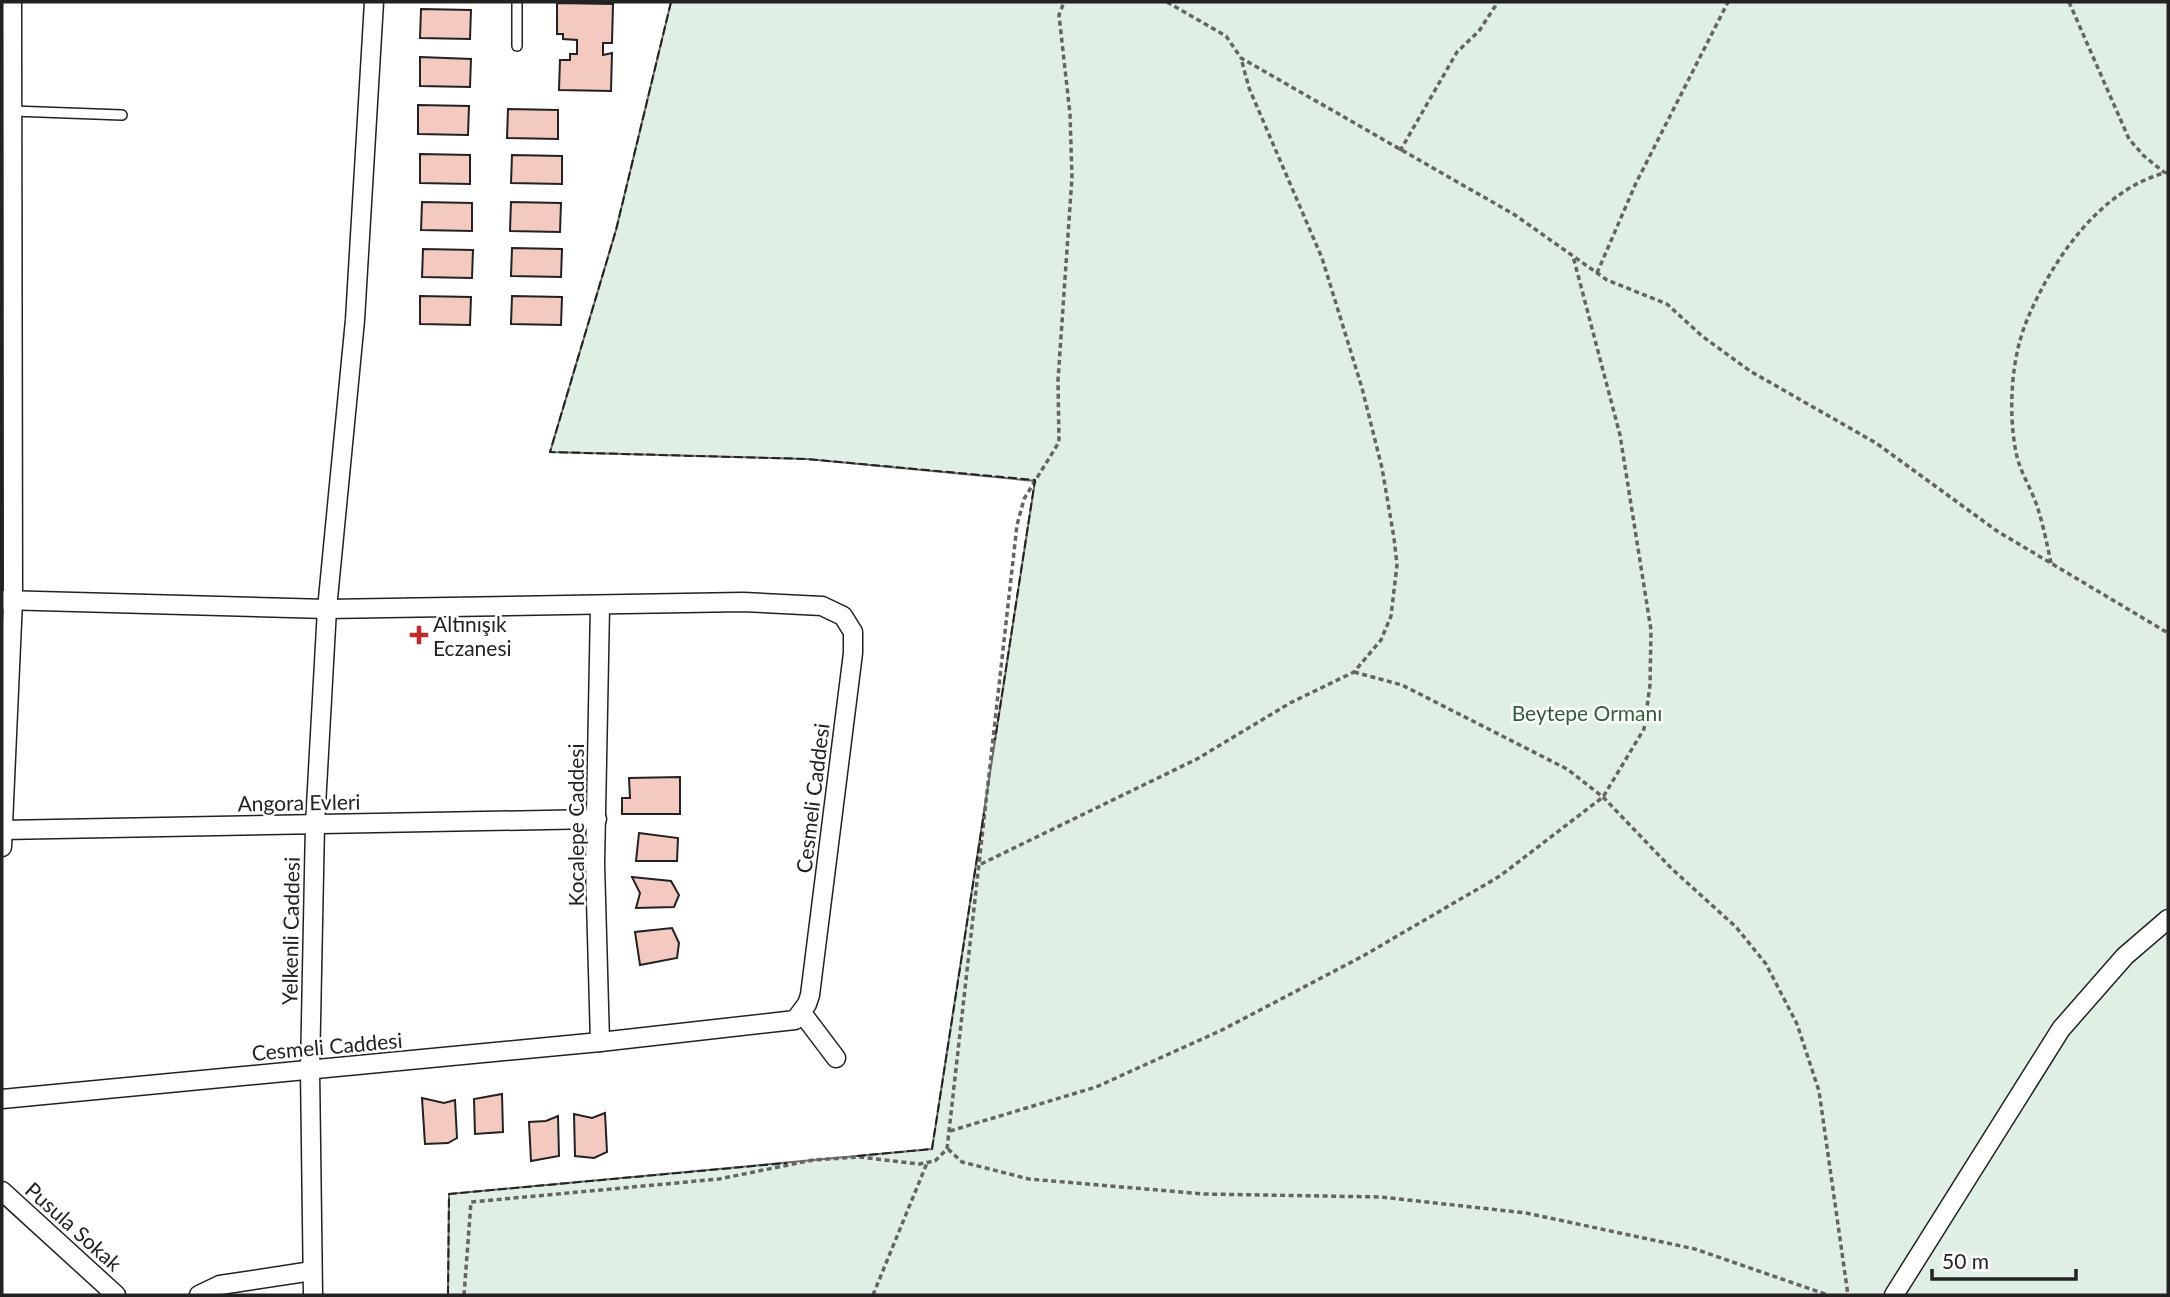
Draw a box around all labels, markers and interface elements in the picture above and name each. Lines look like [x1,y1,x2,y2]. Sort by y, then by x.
place label: Altınışık Eczanesi [433,611,512,660]
marker: Altınışık Eczanesi [411,627,427,643]
park label: Beytepe Ormanı [1512,700,1662,725]
street label: Cesmeli Caddesi [790,722,834,874]
street label: Kocalepe Caddesi [563,744,588,906]
street label: Angora Evleri [237,788,361,816]
street label: Yelkenli Caddesi [276,857,304,1005]
street label: Cesmeli Caddesi [251,1027,403,1065]
street label: Pusula Sokak [21,1176,127,1276]
scale bar [1932,1238,2076,1282]
text: 50 m [1942,1248,1989,1273]

